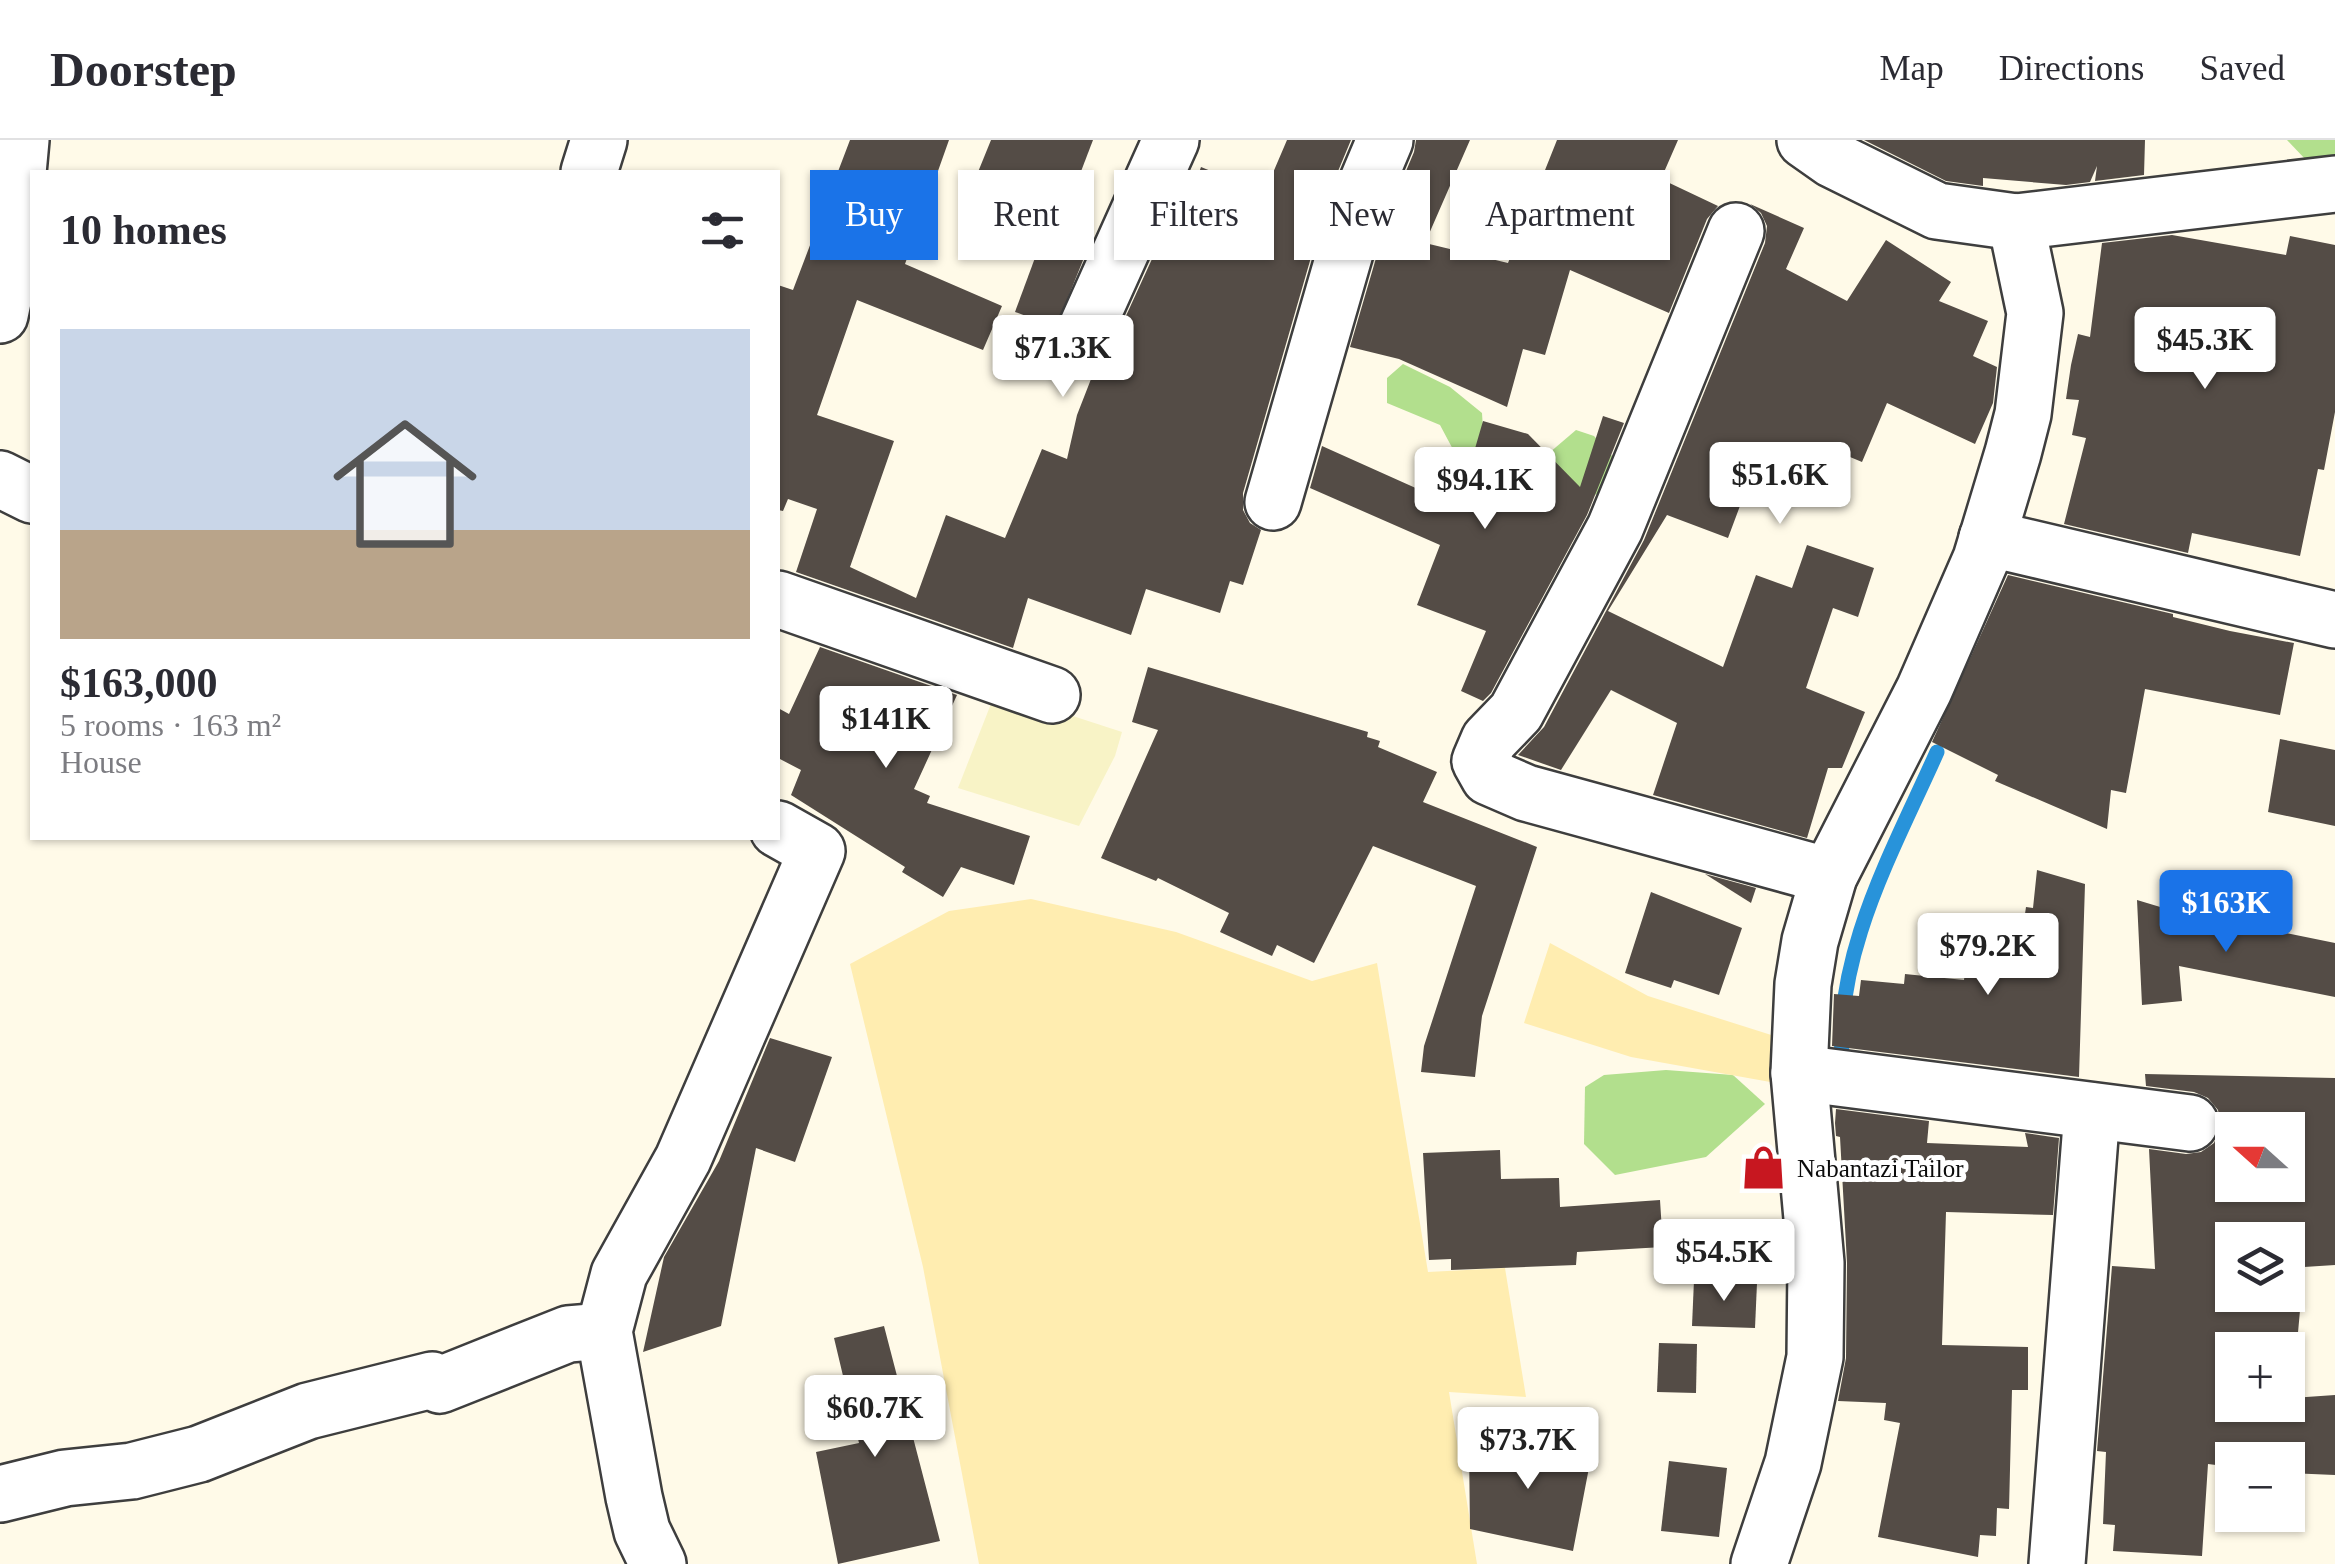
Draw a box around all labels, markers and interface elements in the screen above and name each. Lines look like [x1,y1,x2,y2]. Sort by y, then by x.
text: Doorstep [50,43,237,96]
text: Map [1880,49,1944,88]
text: Directions [1999,49,2144,88]
text: Saved [2199,49,2285,88]
chip: Buy [810,170,938,260]
chip: Rent [958,170,1094,260]
chip: Filters [1114,170,1274,260]
chip: New [1294,170,1430,260]
chip: Apartment [1450,170,1670,260]
icon: filters [695,203,750,258]
text: 10 homes [60,207,227,253]
pin: $45.3K [2124,307,2286,392]
pin: $71.3K [982,315,1144,400]
text: $45.3K [2157,321,2253,357]
text: $71.3K [1015,329,1111,365]
icon: home [315,394,495,574]
pin: $51.6K [1699,442,1861,527]
pin: $94.1K [1404,447,1566,532]
text: $51.6K [1732,456,1828,492]
text: $94.1K [1437,461,1533,497]
text: $163,000 [60,660,218,706]
pin: $141K [816,686,956,771]
text: $141K [842,700,930,736]
text: 5 rooms · 163 m² [60,707,281,743]
text: House [60,744,142,780]
pin: $163K [2156,870,2296,955]
text: $163K [2182,884,2270,920]
pin: $79.2K [1907,913,2069,998]
text: $79.2K [1940,927,2036,963]
north arrow [2215,1112,2305,1202]
map controls [2215,1112,2305,1532]
shop icon: Nabantazi Tailor [1740,1144,1788,1192]
place label: Nabantazi Tailor [1797,1155,1964,1182]
pin: $54.5K [1643,1219,1805,1304]
button: layers [2215,1222,2305,1312]
text: $54.5K [1676,1233,1772,1269]
button: + [2215,1332,2305,1422]
pin: $60.7K [794,1375,956,1460]
text: $60.7K [827,1389,923,1425]
pin: $73.7K [1447,1407,1609,1492]
text: $73.7K [1480,1421,1576,1457]
button: − [2215,1442,2305,1532]

